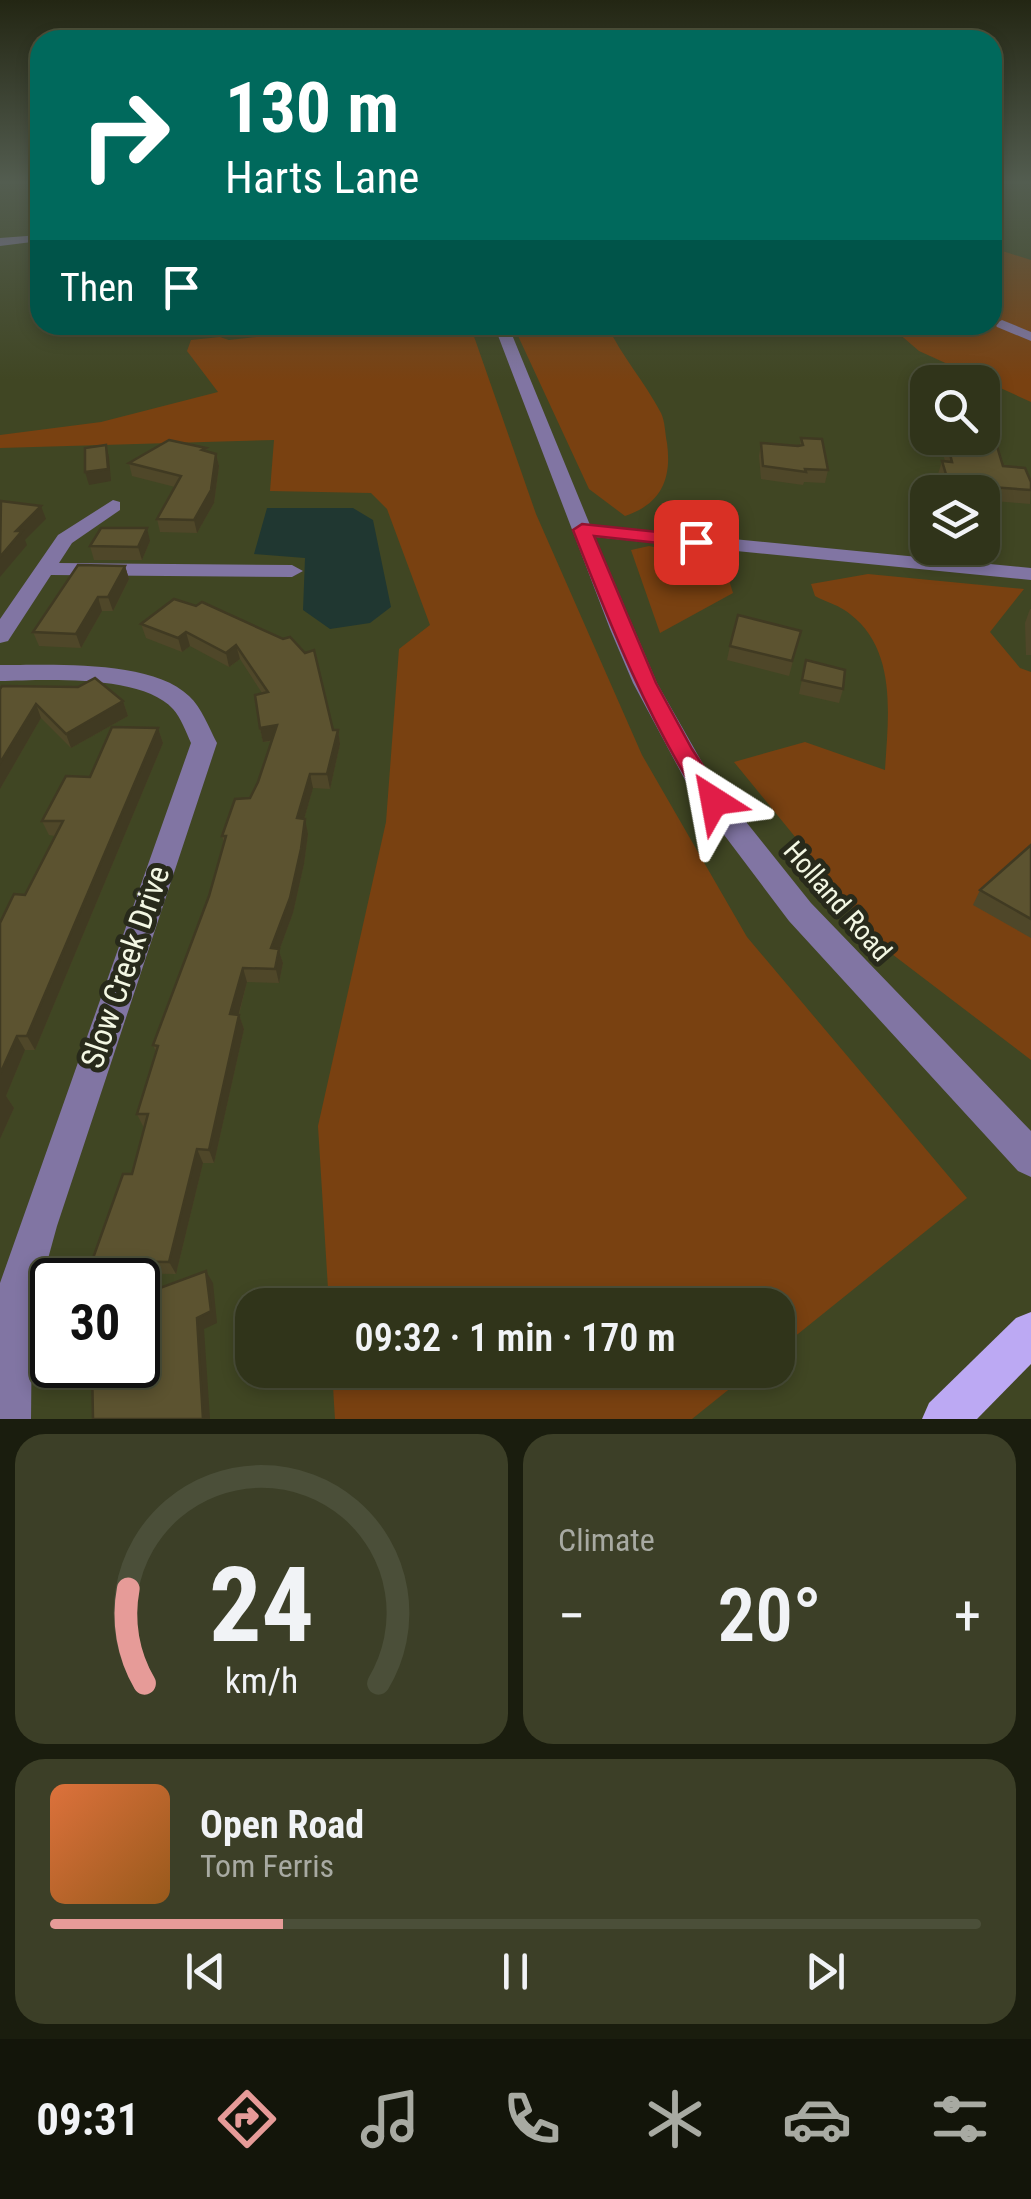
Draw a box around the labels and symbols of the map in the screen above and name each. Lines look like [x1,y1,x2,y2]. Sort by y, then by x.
pin [654,500,739,585]
position arrow [662,749,766,853]
street label: Holland Road [777,835,899,968]
street label: Slow Creek Drive [73,861,177,1073]
speed limit sign: 30 [30,1258,160,1388]

